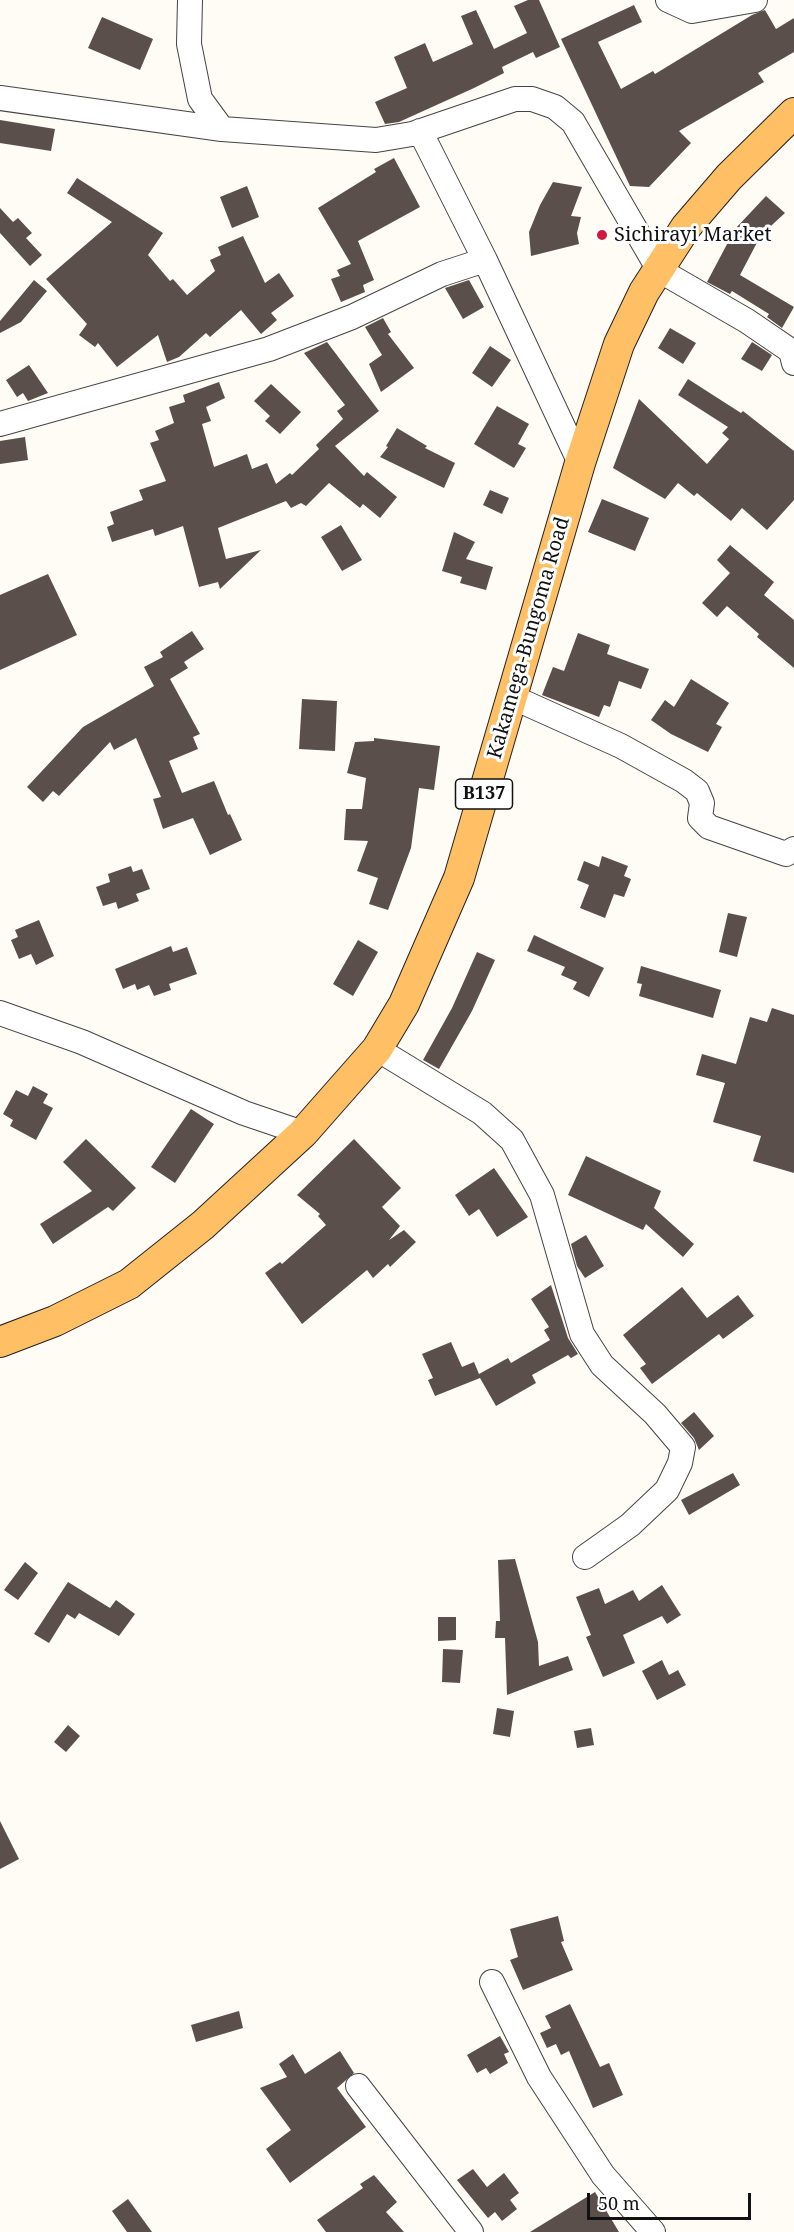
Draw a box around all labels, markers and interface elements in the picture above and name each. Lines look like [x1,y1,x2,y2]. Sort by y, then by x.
place label: Sichirayi Market [614,223,771,247]
marker: Sichirayi Market [595,228,609,242]
street label: Kakamega-Bungoma Road [483,514,575,762]
road number: B137 [456,779,512,809]
scale bar [590,2181,754,2219]
text: 50 m [598,2191,640,2215]

